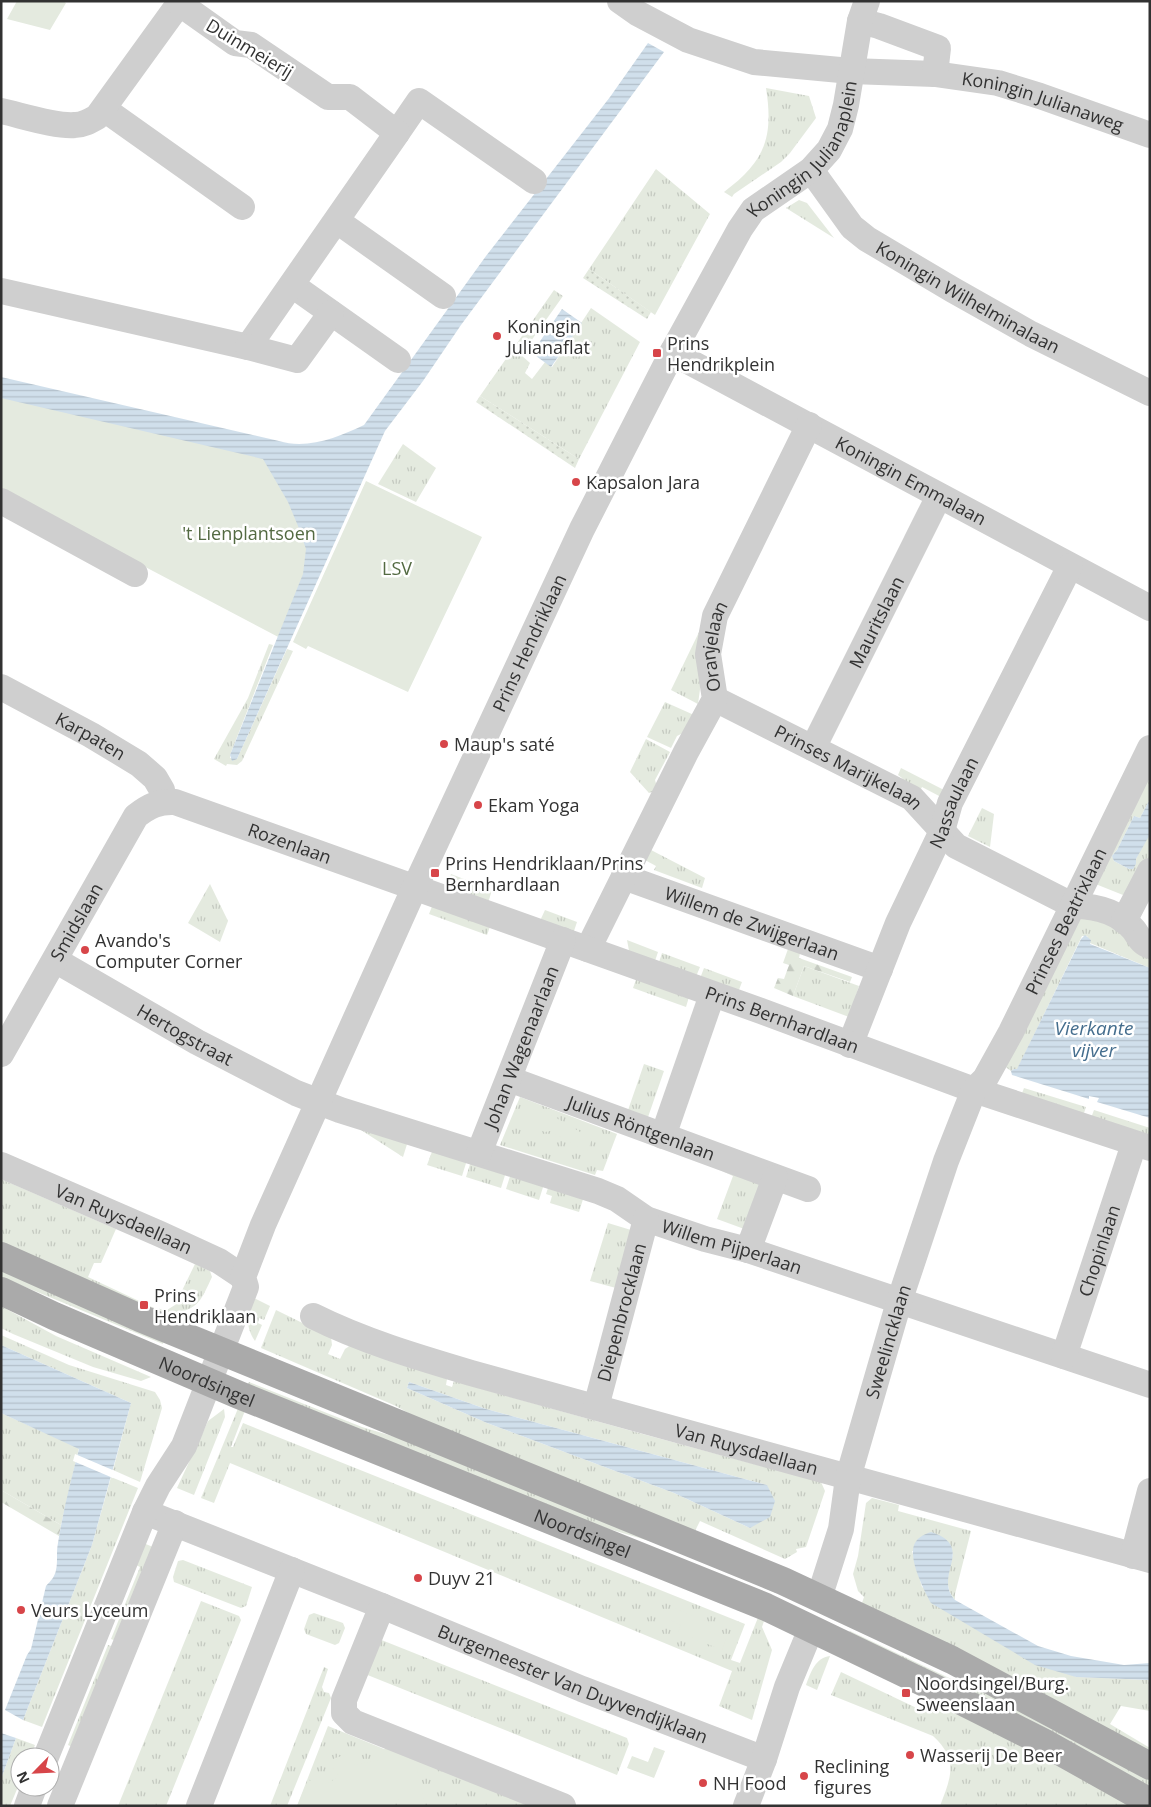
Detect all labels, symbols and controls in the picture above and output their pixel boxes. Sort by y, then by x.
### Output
street label: Duinmeierij [202,13,298,83]
street label: Koningin Julianaweg [960,66,1127,137]
street label: Koningin Julianaplein [740,79,862,221]
street label: Koningin Wilhelminalaan [872,235,1064,359]
place label: Koningin Julianaflat [505,314,590,359]
marker: Koningin Julianaflat [491,330,503,342]
place label: Prins Hendrikplein [667,331,775,376]
marker: Prins Hendrikplein [651,347,663,359]
street label: Koningin Emmalaan [832,430,991,530]
place label: Kapsalon Jara [586,470,700,494]
marker: Kapsalon Jara [570,476,582,488]
park label: 't Lienplantsoen [182,521,316,545]
park label: LSV [382,556,412,580]
street label: Prins Hendriklaan [487,570,571,716]
street label: Mauritslaan [843,572,909,672]
street label: Oranjelaan [696,597,733,694]
street label: Karpaten [51,706,130,765]
street label: Prinses Marijkelaan [771,719,929,814]
place label: Maup's saté [454,732,555,756]
marker: Maup's saté [438,738,450,750]
street label: Nassaulaan [923,753,984,852]
place label: Ekam Yoga [488,793,579,817]
marker: Ekam Yoga [472,799,484,811]
street label: Rozenlaan [245,817,335,869]
street label: Prinses Beatrixlaan [1019,843,1111,998]
place label: Prins Hendriklaan/Prins Bernhardlaan [445,851,643,896]
marker: Prins Hendriklaan/Prins Bernhardlaan [429,867,441,879]
street label: Smidslaan [44,878,108,965]
street label: Willem de Zwijgerlaan [661,881,843,965]
place label: Avando's Computer Corner [95,928,243,973]
marker: Avando's Computer Corner [79,944,91,956]
street label: Johan Wagenaarlaan [477,962,564,1134]
street label: Prins Bernhardlaan [702,980,863,1058]
street label: Hertogstraat [133,998,237,1071]
water label: Vierkante vijver [1055,1015,1133,1063]
street label: Julius Röntgenlaan [562,1089,718,1166]
street label: Van Ruysdaellaan [51,1178,196,1259]
street label: Chopinlaan [1072,1202,1125,1300]
street label: Willem Pijperlaan [659,1213,805,1279]
street label: Diepenbrocklaan [591,1240,651,1384]
street label: Sweelincklaan [860,1281,916,1401]
place label: Prins Hendriklaan [154,1283,256,1328]
marker: Prins Hendriklaan [138,1299,150,1311]
street label: Noordsingel [155,1350,259,1412]
street label: Van Ruysdaellaan [672,1418,821,1480]
street label: Noordsingel [531,1503,634,1563]
place label: Duyv 21 [428,1566,495,1590]
marker: Duyv 21 [412,1572,424,1584]
place label: Veurs Lyceum [31,1598,148,1622]
marker: Veurs Lyceum [15,1604,27,1616]
street label: Burgemeester Van Duyvendijklaan [434,1619,711,1748]
place label: Noordsingel/Burg. Sweenslaan [916,1671,1069,1716]
marker: Noordsingel/Burg. Sweenslaan [900,1687,912,1699]
place label: Wasserij De Beer [920,1743,1063,1767]
north arrow [10,1747,60,1797]
marker: Wasserij De Beer [904,1749,916,1761]
place label: Reclining figures [814,1754,890,1799]
text: N [12,1768,34,1787]
marker: Reclining figures [798,1770,810,1782]
place label: NH Food [713,1771,786,1795]
marker: NH Food [697,1777,709,1789]

